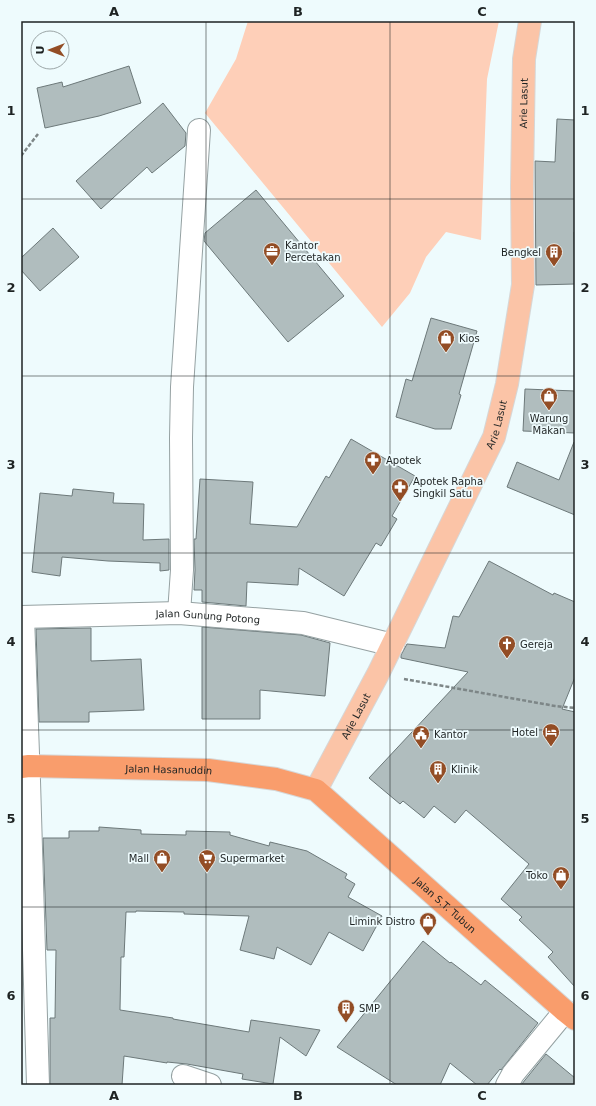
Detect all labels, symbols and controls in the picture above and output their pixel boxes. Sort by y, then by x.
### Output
text: A [109,4,119,19]
text: B [293,4,303,19]
text: C [477,4,487,19]
north arrow [30,30,70,70]
text: U [34,46,47,54]
street label: Arie Lasut [518,78,530,129]
text: 1 [6,103,16,118]
text: 1 [580,103,590,118]
place label: Kantor Percetakan [285,240,341,263]
office icon: Kantor Percetakan [262,241,282,266]
building icon: Bengkel [544,242,564,267]
place label: Bengkel [501,247,541,258]
text: 2 [6,280,16,295]
text: 2 [580,280,590,295]
shop icon: Kios [436,328,456,353]
place label: Kios [459,333,480,344]
shop icon: Warung Makan [539,386,559,411]
street label: Arie Lasut [484,399,509,451]
place label: Warung Makan [530,413,568,436]
pharmacy icon: Apotek [363,450,383,475]
place label: Apotek [386,455,421,466]
text: 3 [6,457,16,472]
text: 3 [580,457,590,472]
place label: Apotek Rapha Singkil Satu [413,476,483,499]
pharmacy icon: Apotek Rapha Singkil Satu [390,477,410,502]
street label: Jalan Gunung Potong [154,608,260,626]
text: 4 [6,634,16,649]
church icon: Gereja [497,634,517,659]
text: 4 [580,634,590,649]
place label: Gereja [520,639,553,650]
street label: Arie Lasut [339,691,373,741]
hotel icon: Hotel [541,722,561,747]
public building icon: Kantor [411,724,431,749]
place label: Hotel [512,727,538,738]
place label: Kantor [434,729,468,740]
building icon: Klinik [428,759,448,784]
street label: Jalan Hasanuddin [124,763,213,777]
place label: Klinik [451,764,478,775]
text: 5 [6,811,16,826]
text: 5 [580,811,590,826]
shop icon: Mall [152,848,172,873]
supermarket icon: Supermarket [197,848,217,873]
place label: Mall [129,853,149,864]
place label: Supermarket [220,853,285,864]
shop icon: Toko [551,865,571,890]
place label: Toko [525,870,548,881]
street label: Jalan S.T. Tubun [411,874,478,935]
shop icon: Limink Distro [418,911,438,936]
place label: Limink Distro [349,916,415,927]
text: 6 [6,988,16,1003]
text: 6 [580,988,590,1003]
building icon: SMP [336,998,356,1023]
place label: SMP [359,1003,380,1014]
text: A [109,1088,119,1103]
text: B [293,1088,303,1103]
text: C [477,1088,487,1103]

